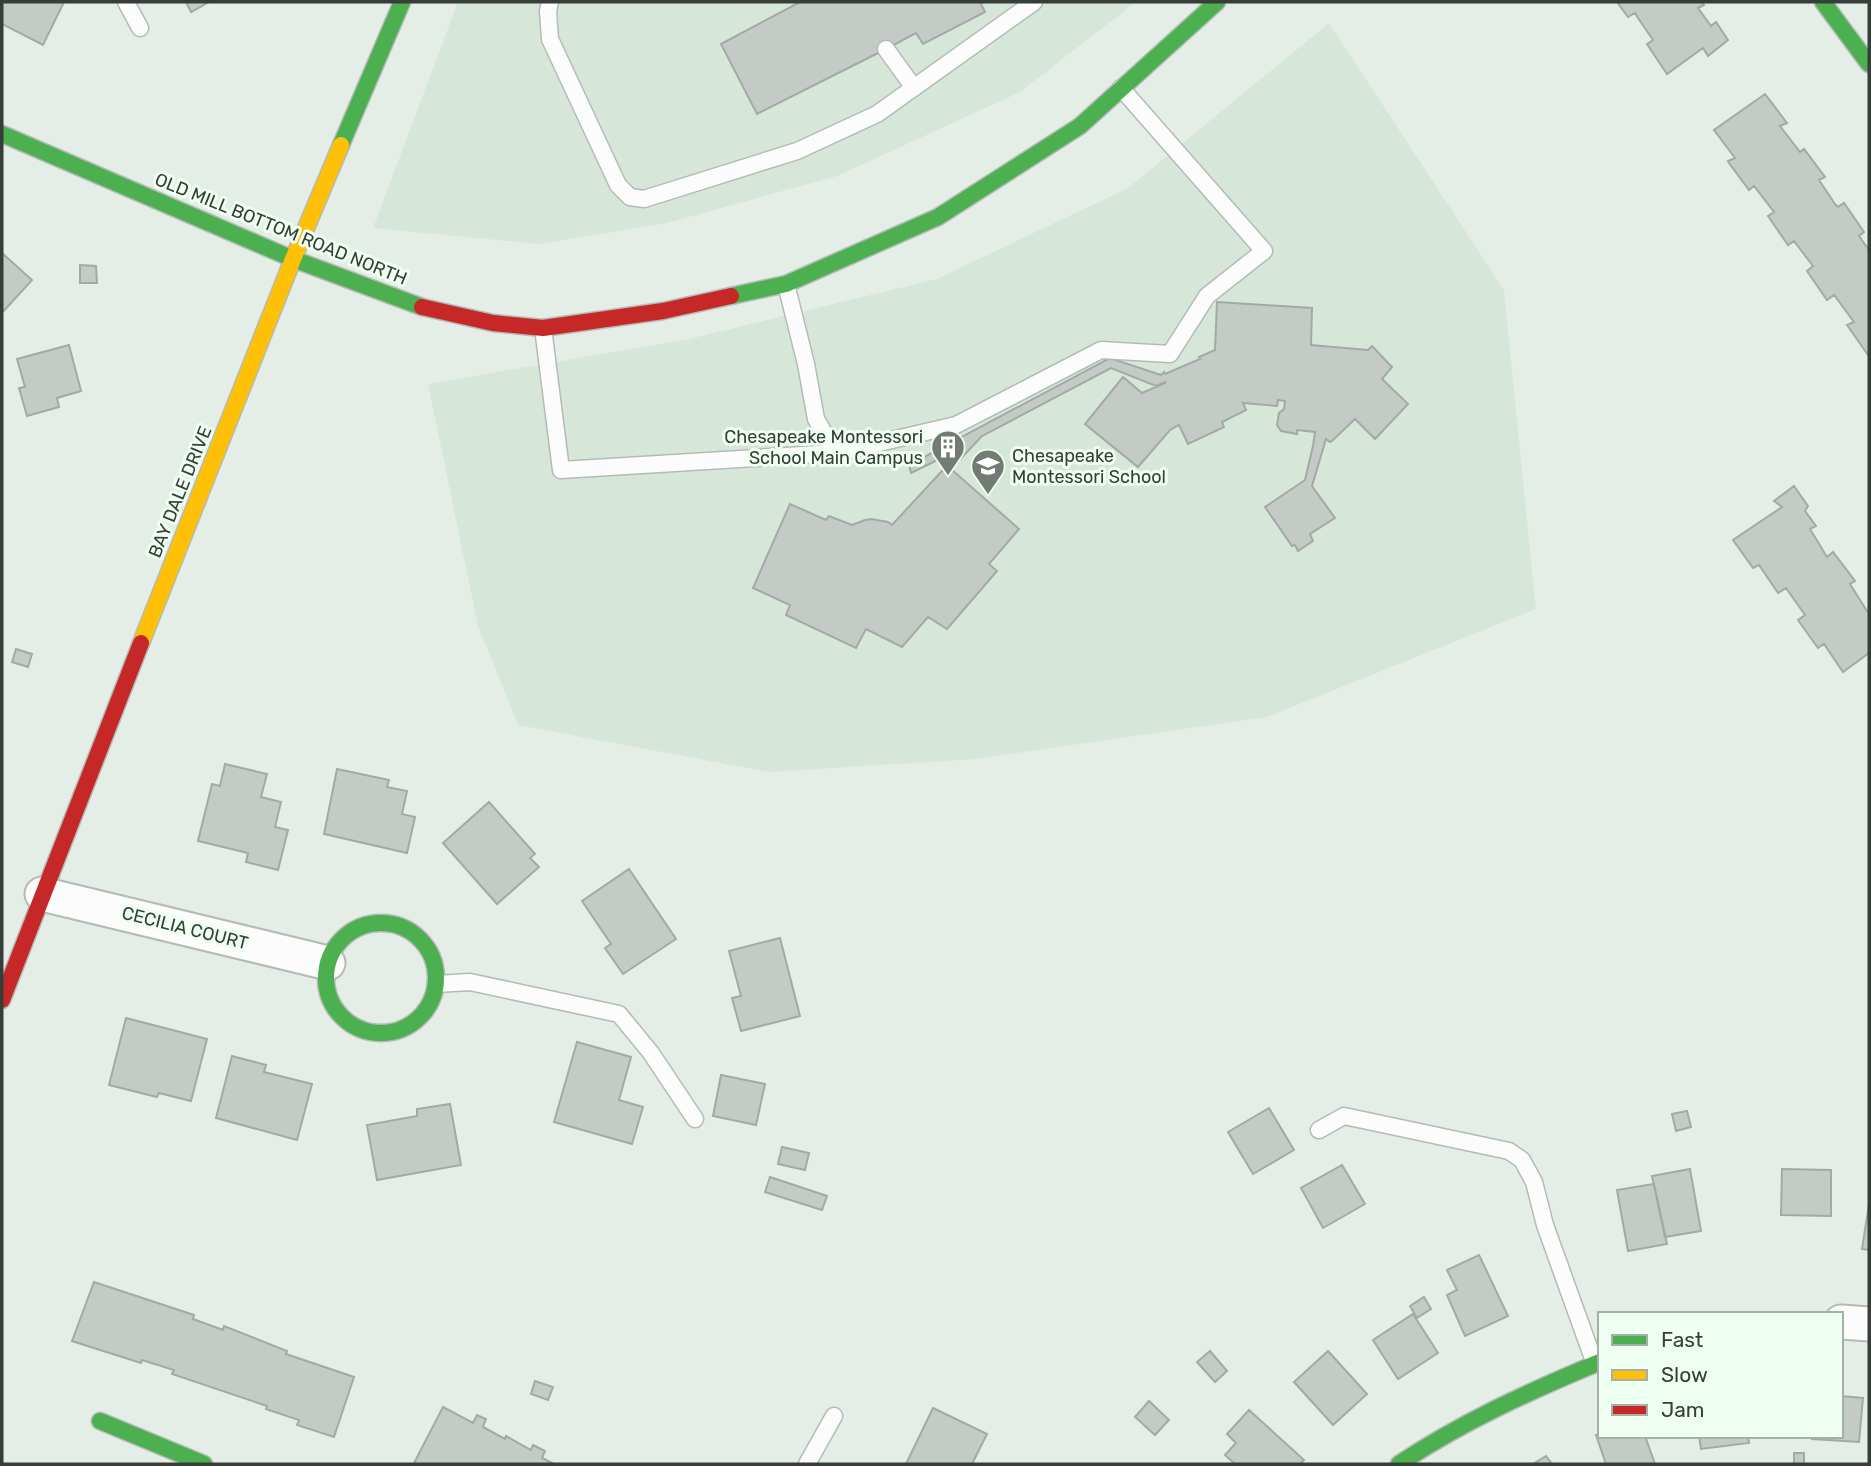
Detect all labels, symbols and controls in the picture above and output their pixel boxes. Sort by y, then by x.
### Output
street label: OLD MILL BOTTOM ROAD NORTH [152,168,410,290]
street label: BAY DALE DRIVE [144,423,216,561]
place label: Chesapeake Montessori School Main Campus [724,426,923,469]
building icon: Chesapeake Montessori School Main Campus [929,428,967,477]
place label: Chesapeake Montessori School [1012,445,1166,488]
school or university icon: Chesapeake Montessori School [969,447,1007,496]
street label: CECILIA COURT [119,902,251,954]
legend [1598,1312,1843,1438]
text: Fast [1661,1327,1703,1352]
text: Slow [1661,1362,1708,1387]
text: Jam [1661,1397,1705,1422]

